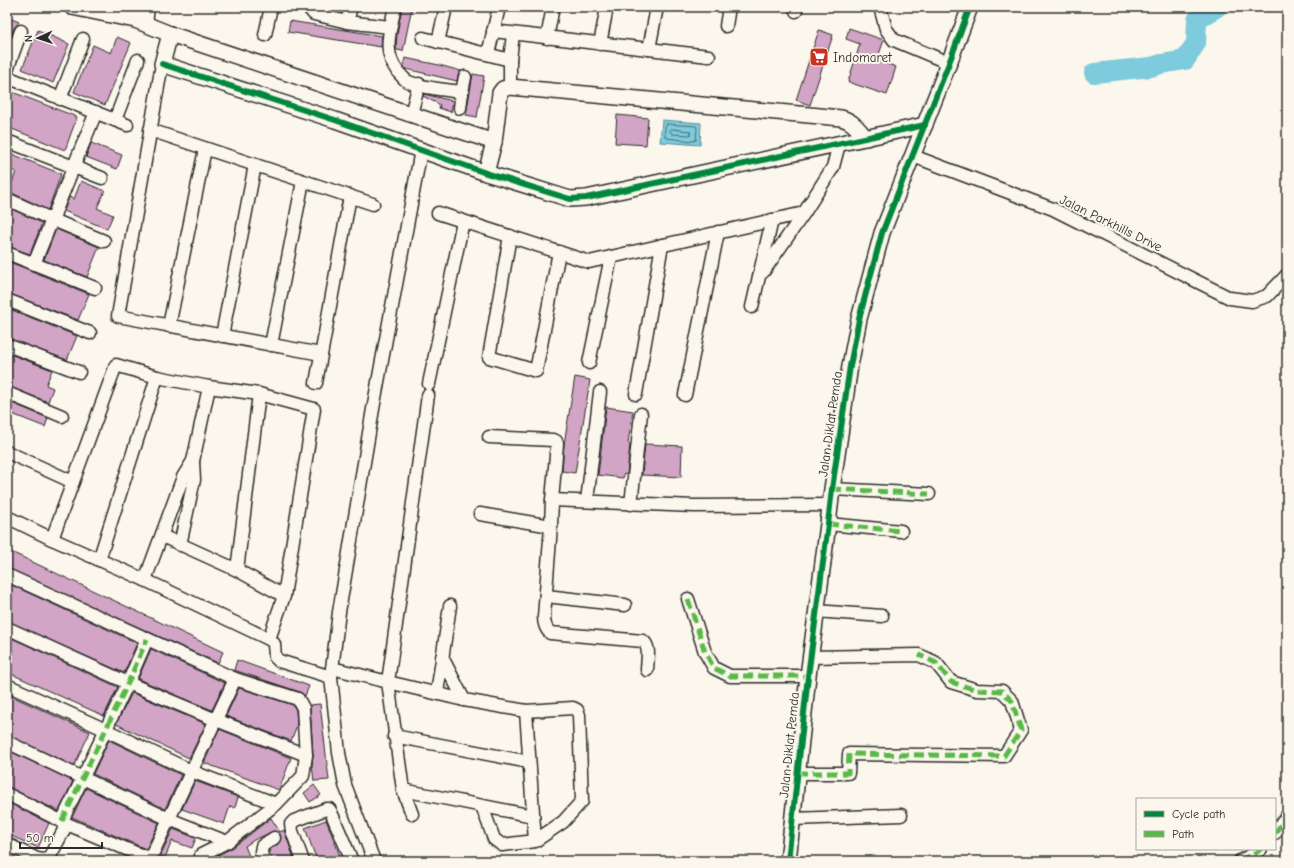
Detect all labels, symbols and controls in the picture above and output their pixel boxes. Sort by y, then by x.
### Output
north arrow [18,18,58,58]
text: N [22,35,35,42]
supermarket icon: Indomaret [808,46,830,68]
place label: Indomaret [833,50,893,65]
street label: Jalan Parkhills Drive [1057,192,1165,254]
street label: Jalan Diklat Pemda [815,370,845,478]
street label: Jalan Diklat Pemda [776,691,802,799]
legend [1136,798,1276,850]
text: Cycle path [1172,807,1225,821]
scale bar [20,824,102,850]
text: Path [1172,827,1194,841]
text: 50 m [26,831,54,845]

